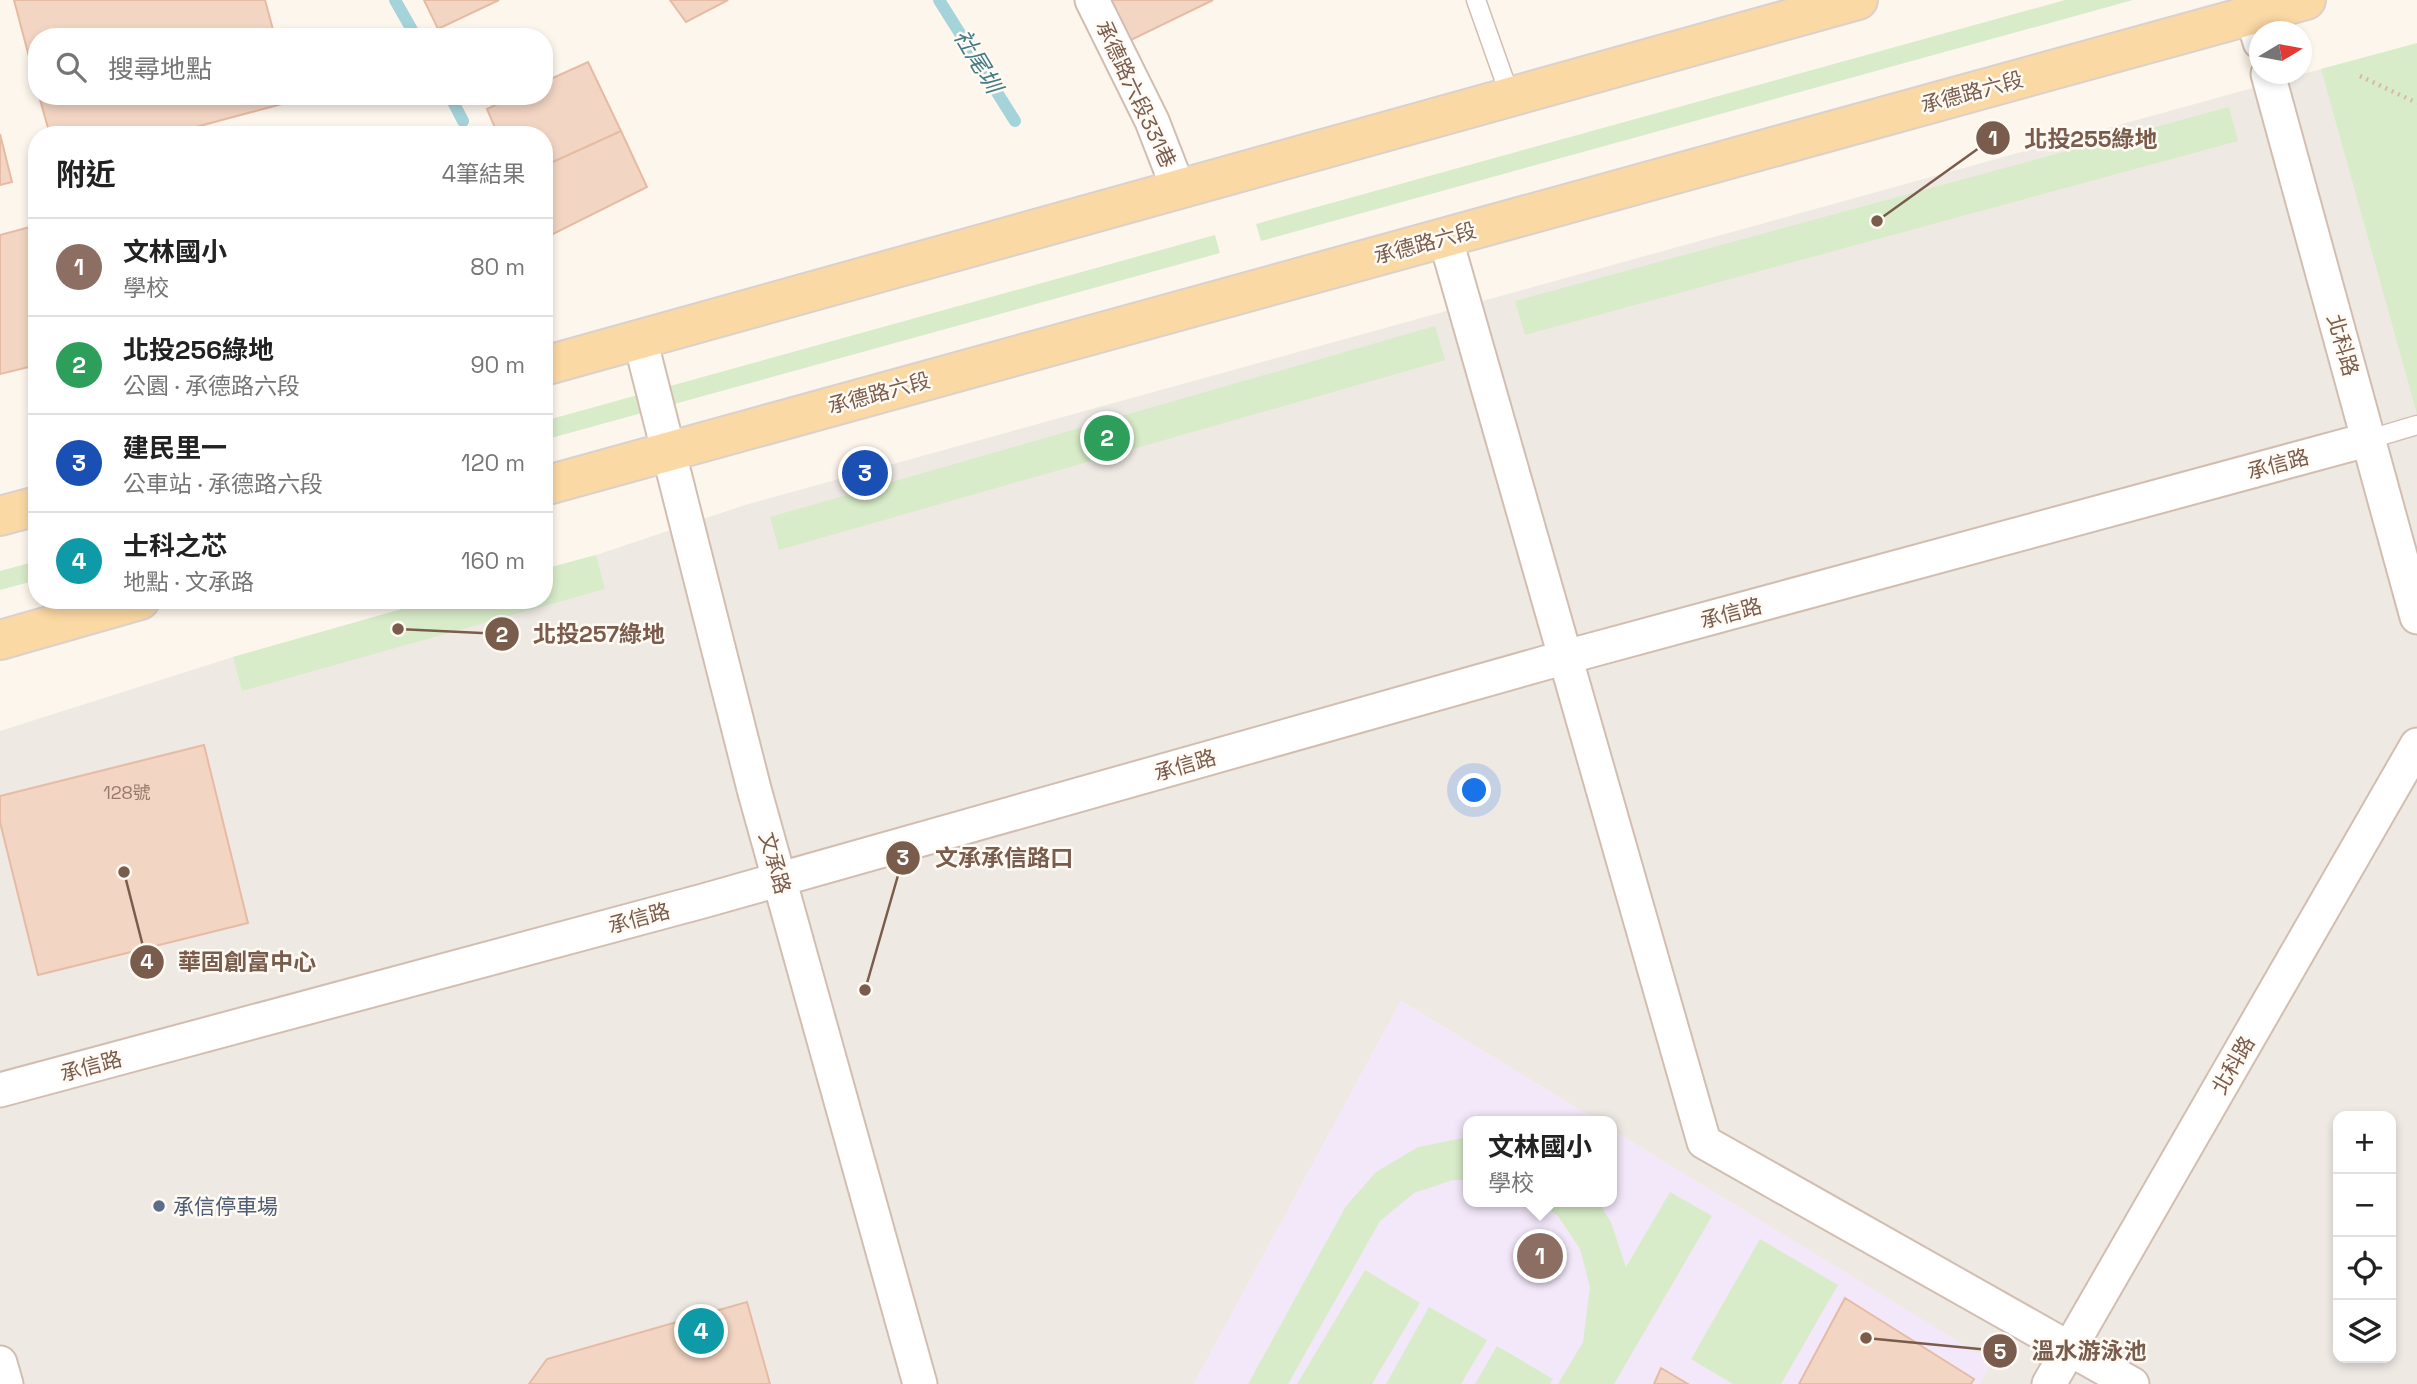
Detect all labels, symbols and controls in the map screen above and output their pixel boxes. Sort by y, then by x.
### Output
street label: 承德路六段331巷 [1090,16,1182,172]
north arrow [2249,21,2312,84]
water label: 社尾圳 [947,24,1010,101]
search box [28,28,553,105]
icon: search [52,48,90,86]
text: 搜尋地點 [108,52,212,86]
street label: 承德路六段 [1918,65,2026,119]
callout: 北投255綠地 [1975,116,2171,160]
text: 北投255綠地 [2024,124,2158,154]
text: 1 [1988,125,1998,152]
text: 附近 [56,155,116,194]
text: 4筆結果 [442,159,525,189]
street label: 承德路六段 [1371,216,1479,270]
text: 文林國小 [123,235,227,269]
text: 1 [74,252,84,282]
text: 80 m [470,252,525,282]
text: 學校 [123,273,169,303]
street label: 北科路 [2321,311,2365,379]
text: 北投256綠地 [123,333,274,367]
text: 2 [72,350,86,380]
text: 90 m [470,350,525,380]
street label: 承德路六段 [825,366,933,420]
text: 公園 · 承德路六段 [123,371,300,401]
pin: 2 [1084,412,1130,464]
text: 建民里一 [123,431,227,465]
street label: 承信路 [2244,443,2312,485]
pin: 3 [842,447,888,499]
text: 3 [72,448,86,478]
text: 120 m [461,448,525,478]
text: 公車站 · 承德路六段 [123,469,323,499]
text: 士科之芯 [123,529,227,563]
text: 4 [72,546,86,576]
text: 160 m [461,546,525,576]
text: 地點 · 文承路 [123,567,254,597]
street label: 承信路 [1697,592,1765,634]
callout: 北投257綠地 [484,612,679,656]
text: 北投257綠地 [533,619,665,649]
text: 2 [496,621,508,648]
street label: 承信路 [1151,743,1219,787]
your location [1457,773,1491,807]
house number: 128號 [103,781,151,804]
street label: 文承路 [753,829,797,897]
callout: 文承承信路口 [886,836,1087,880]
text: 文承承信路口 [935,843,1073,873]
text: 3 [897,844,909,871]
street label: 承信路 [605,897,673,939]
callout: 華固創富中心 [129,940,330,984]
text: 華固創富中心 [178,947,316,977]
text: 4 [140,948,154,975]
street label: 北科路 [2206,1031,2260,1099]
street label: 承信路 [57,1045,125,1087]
map controls [2333,1111,2396,1363]
button: + [2333,1111,2396,1174]
popup [1463,1116,1617,1207]
text: 文林國小 [1488,1130,1592,1164]
text: 學校 [1488,1168,1534,1198]
button: − [2333,1174,2396,1237]
place label: 承信停車場 [173,1193,278,1220]
marker: 承信停車場 [151,1198,167,1214]
pin: 1 [1517,1230,1563,1282]
button: locate [2333,1237,2396,1300]
button: layers [2333,1300,2396,1363]
pin: 4 [678,1305,724,1357]
callout: 溫水游泳池 [1983,1329,2161,1373]
text: 溫水游泳池 [2032,1336,2147,1366]
text: 5 [1994,1338,2006,1365]

